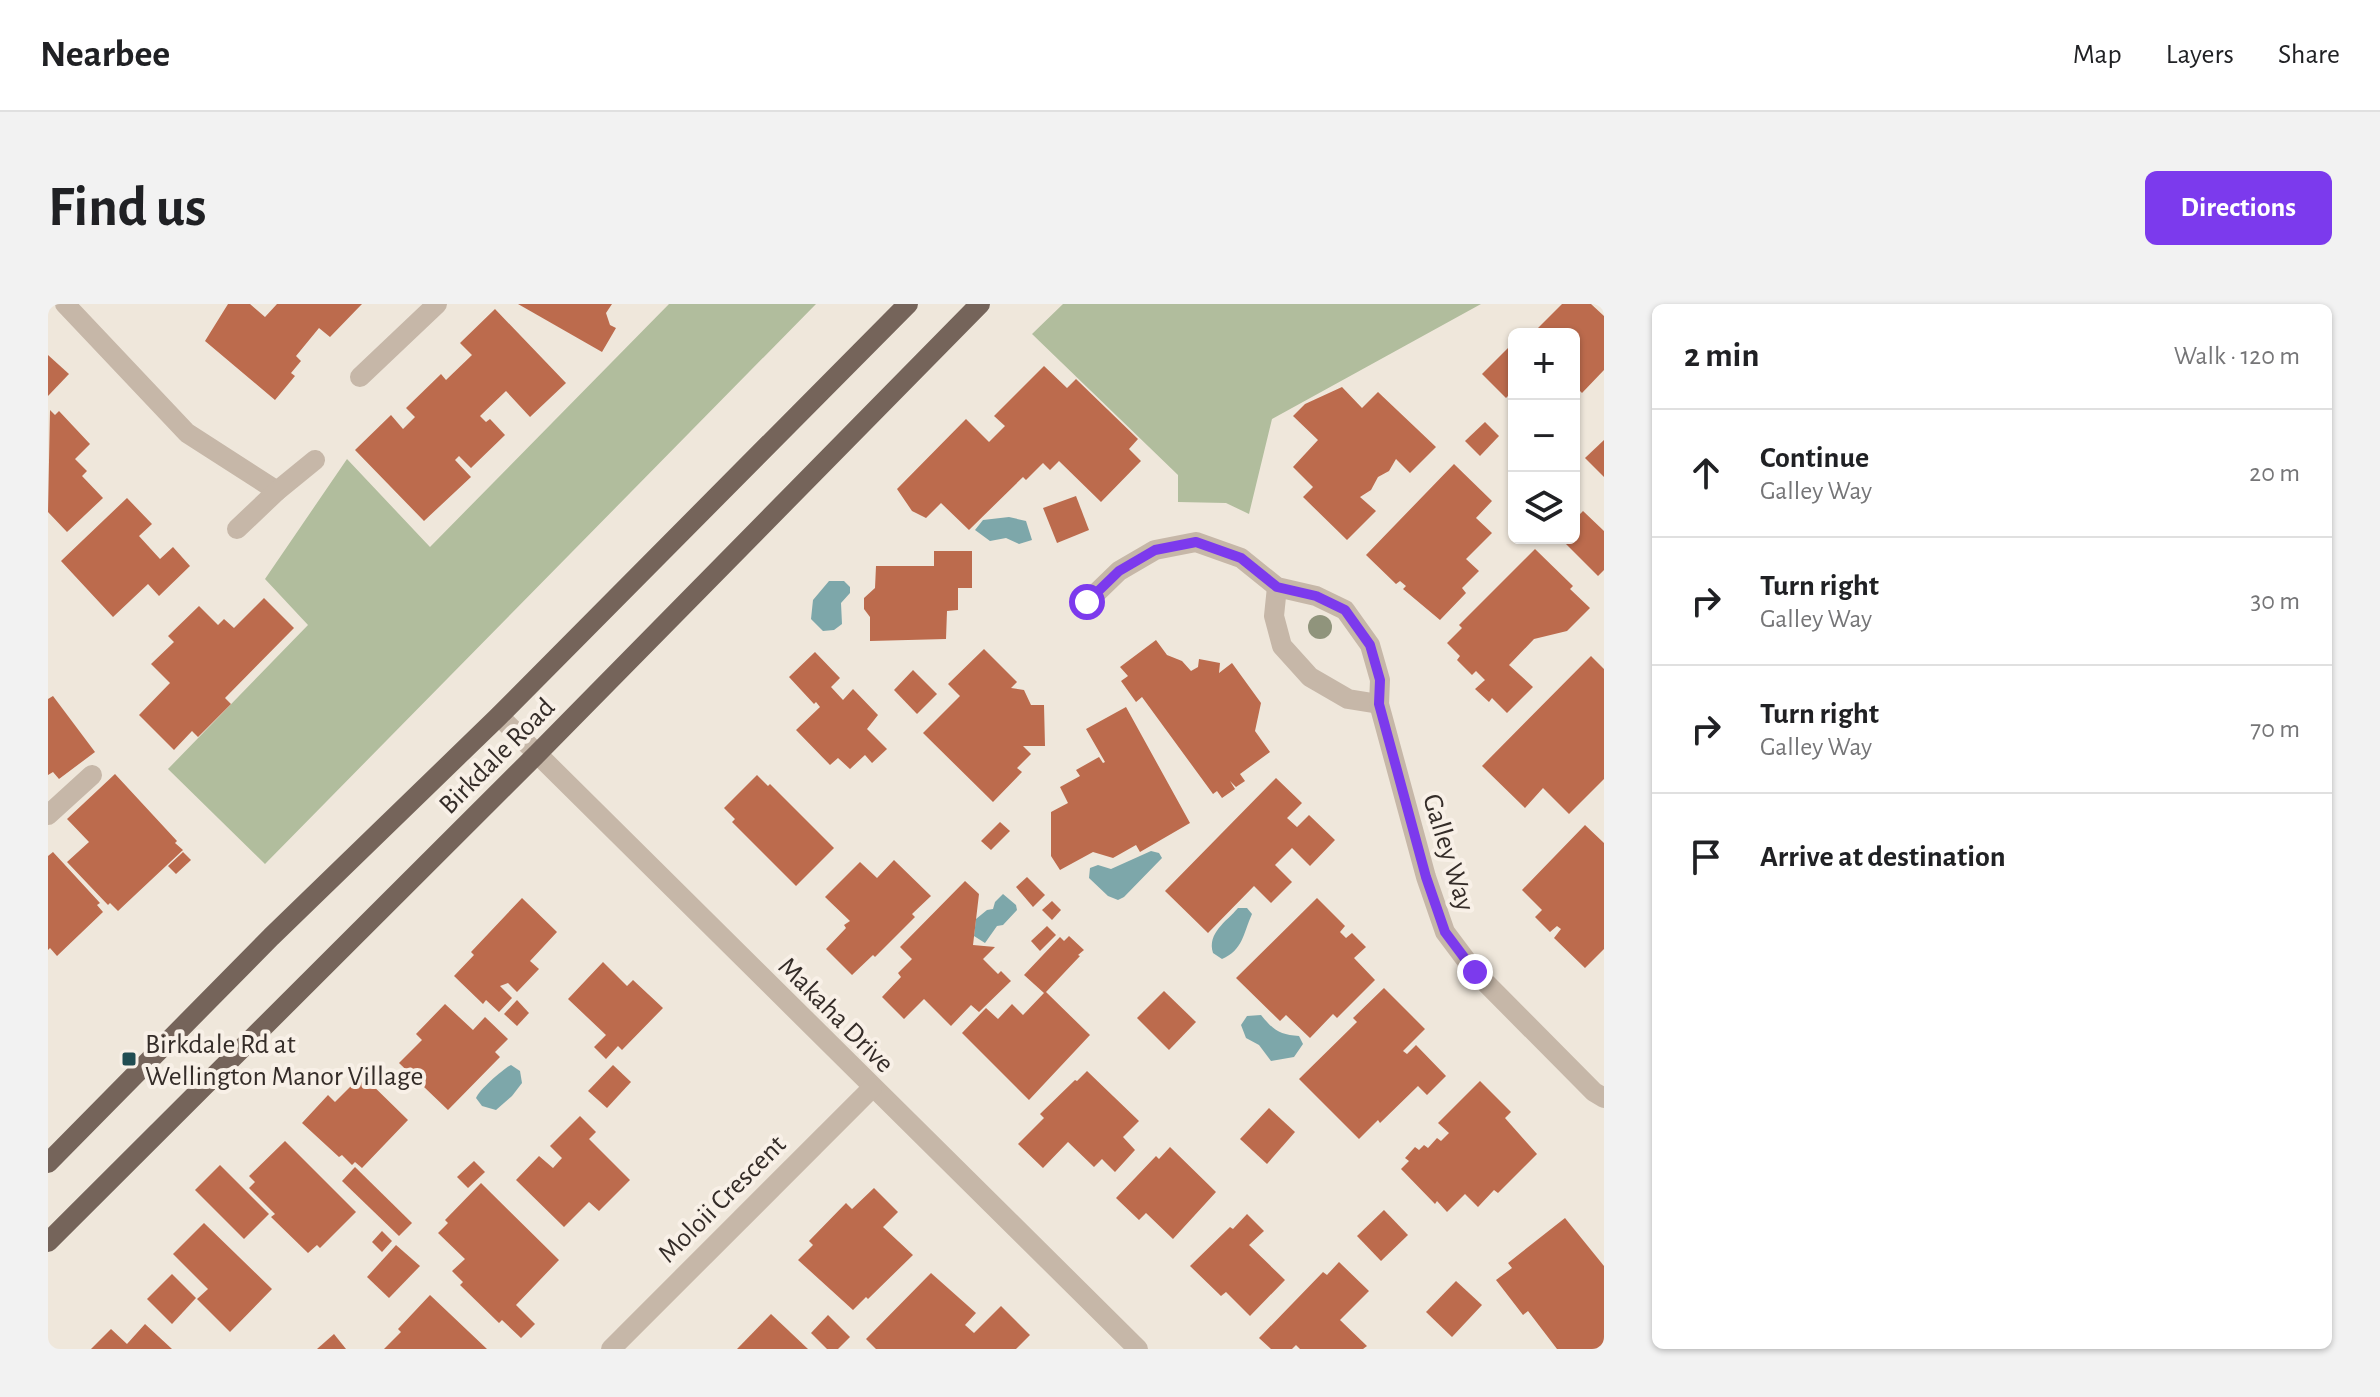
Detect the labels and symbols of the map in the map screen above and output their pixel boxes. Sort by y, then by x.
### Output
route start [1069,584,1105,620]
street label: Birkdale Road [434,693,561,820]
street label: Galley Way [1417,791,1479,914]
street label: Makaha Drive [773,952,899,1078]
route end [1457,954,1493,990]
place label: Birkdale Rd at Wellington Manor Village [145,1031,423,1091]
marker: Birkdale Rd at Wellington Manor Village [120,1050,138,1068]
street label: Moloii Crescent [653,1130,792,1269]

